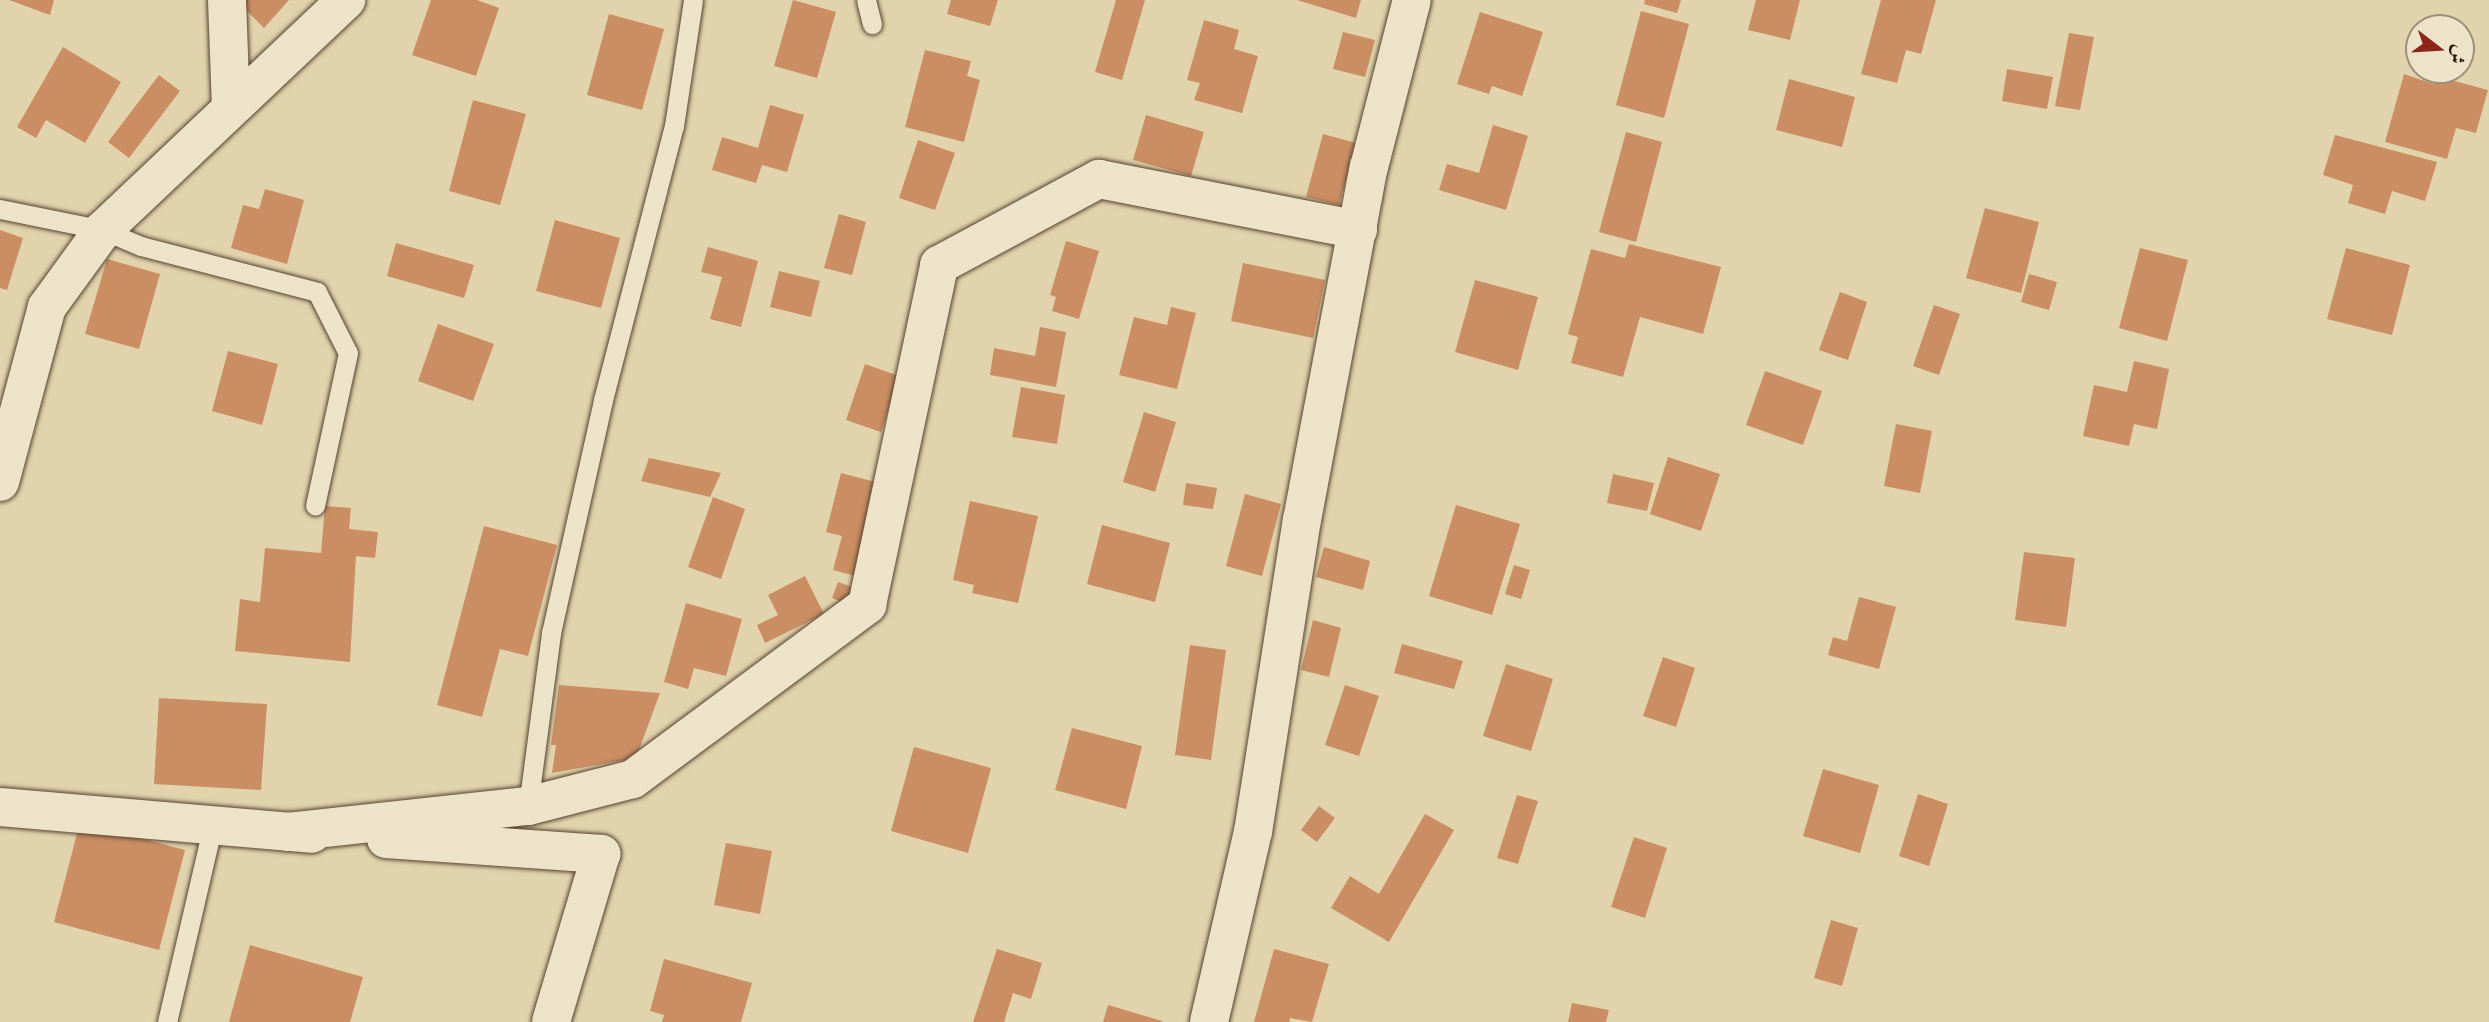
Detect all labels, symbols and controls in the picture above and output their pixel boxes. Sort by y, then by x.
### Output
north arrow [2405,14,2475,84]
text: ش [2445,42,2472,67]

